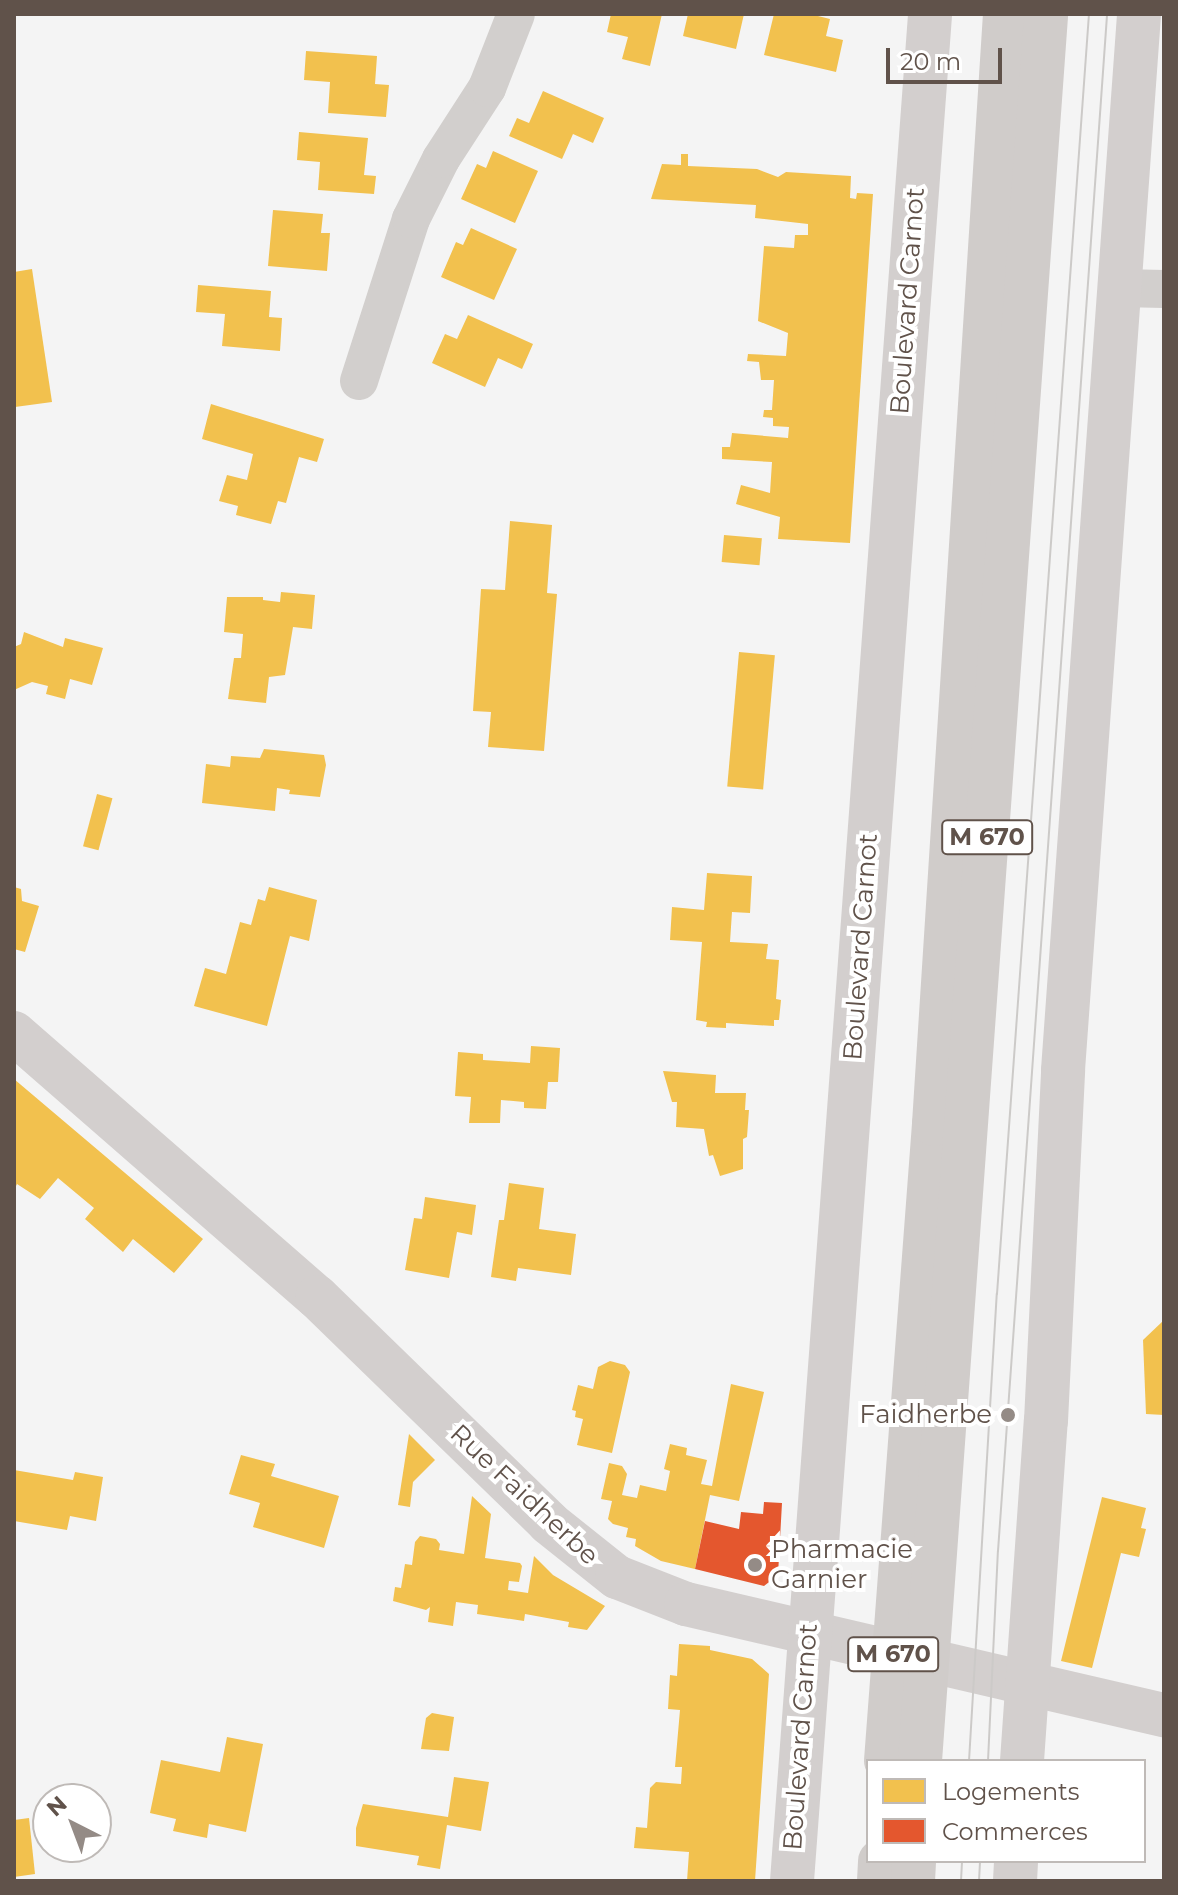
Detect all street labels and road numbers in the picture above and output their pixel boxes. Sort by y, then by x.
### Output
street label: Boulevard Carnot [885,186,931,416]
road number: M 670 [941,817,1033,857]
street label: Boulevard Carnot [838,832,884,1062]
street label: Rue Faidherbe [443,1418,605,1572]
street label: Boulevard Carnot [778,1622,824,1852]
road number: M 670 [847,1634,939,1674]

